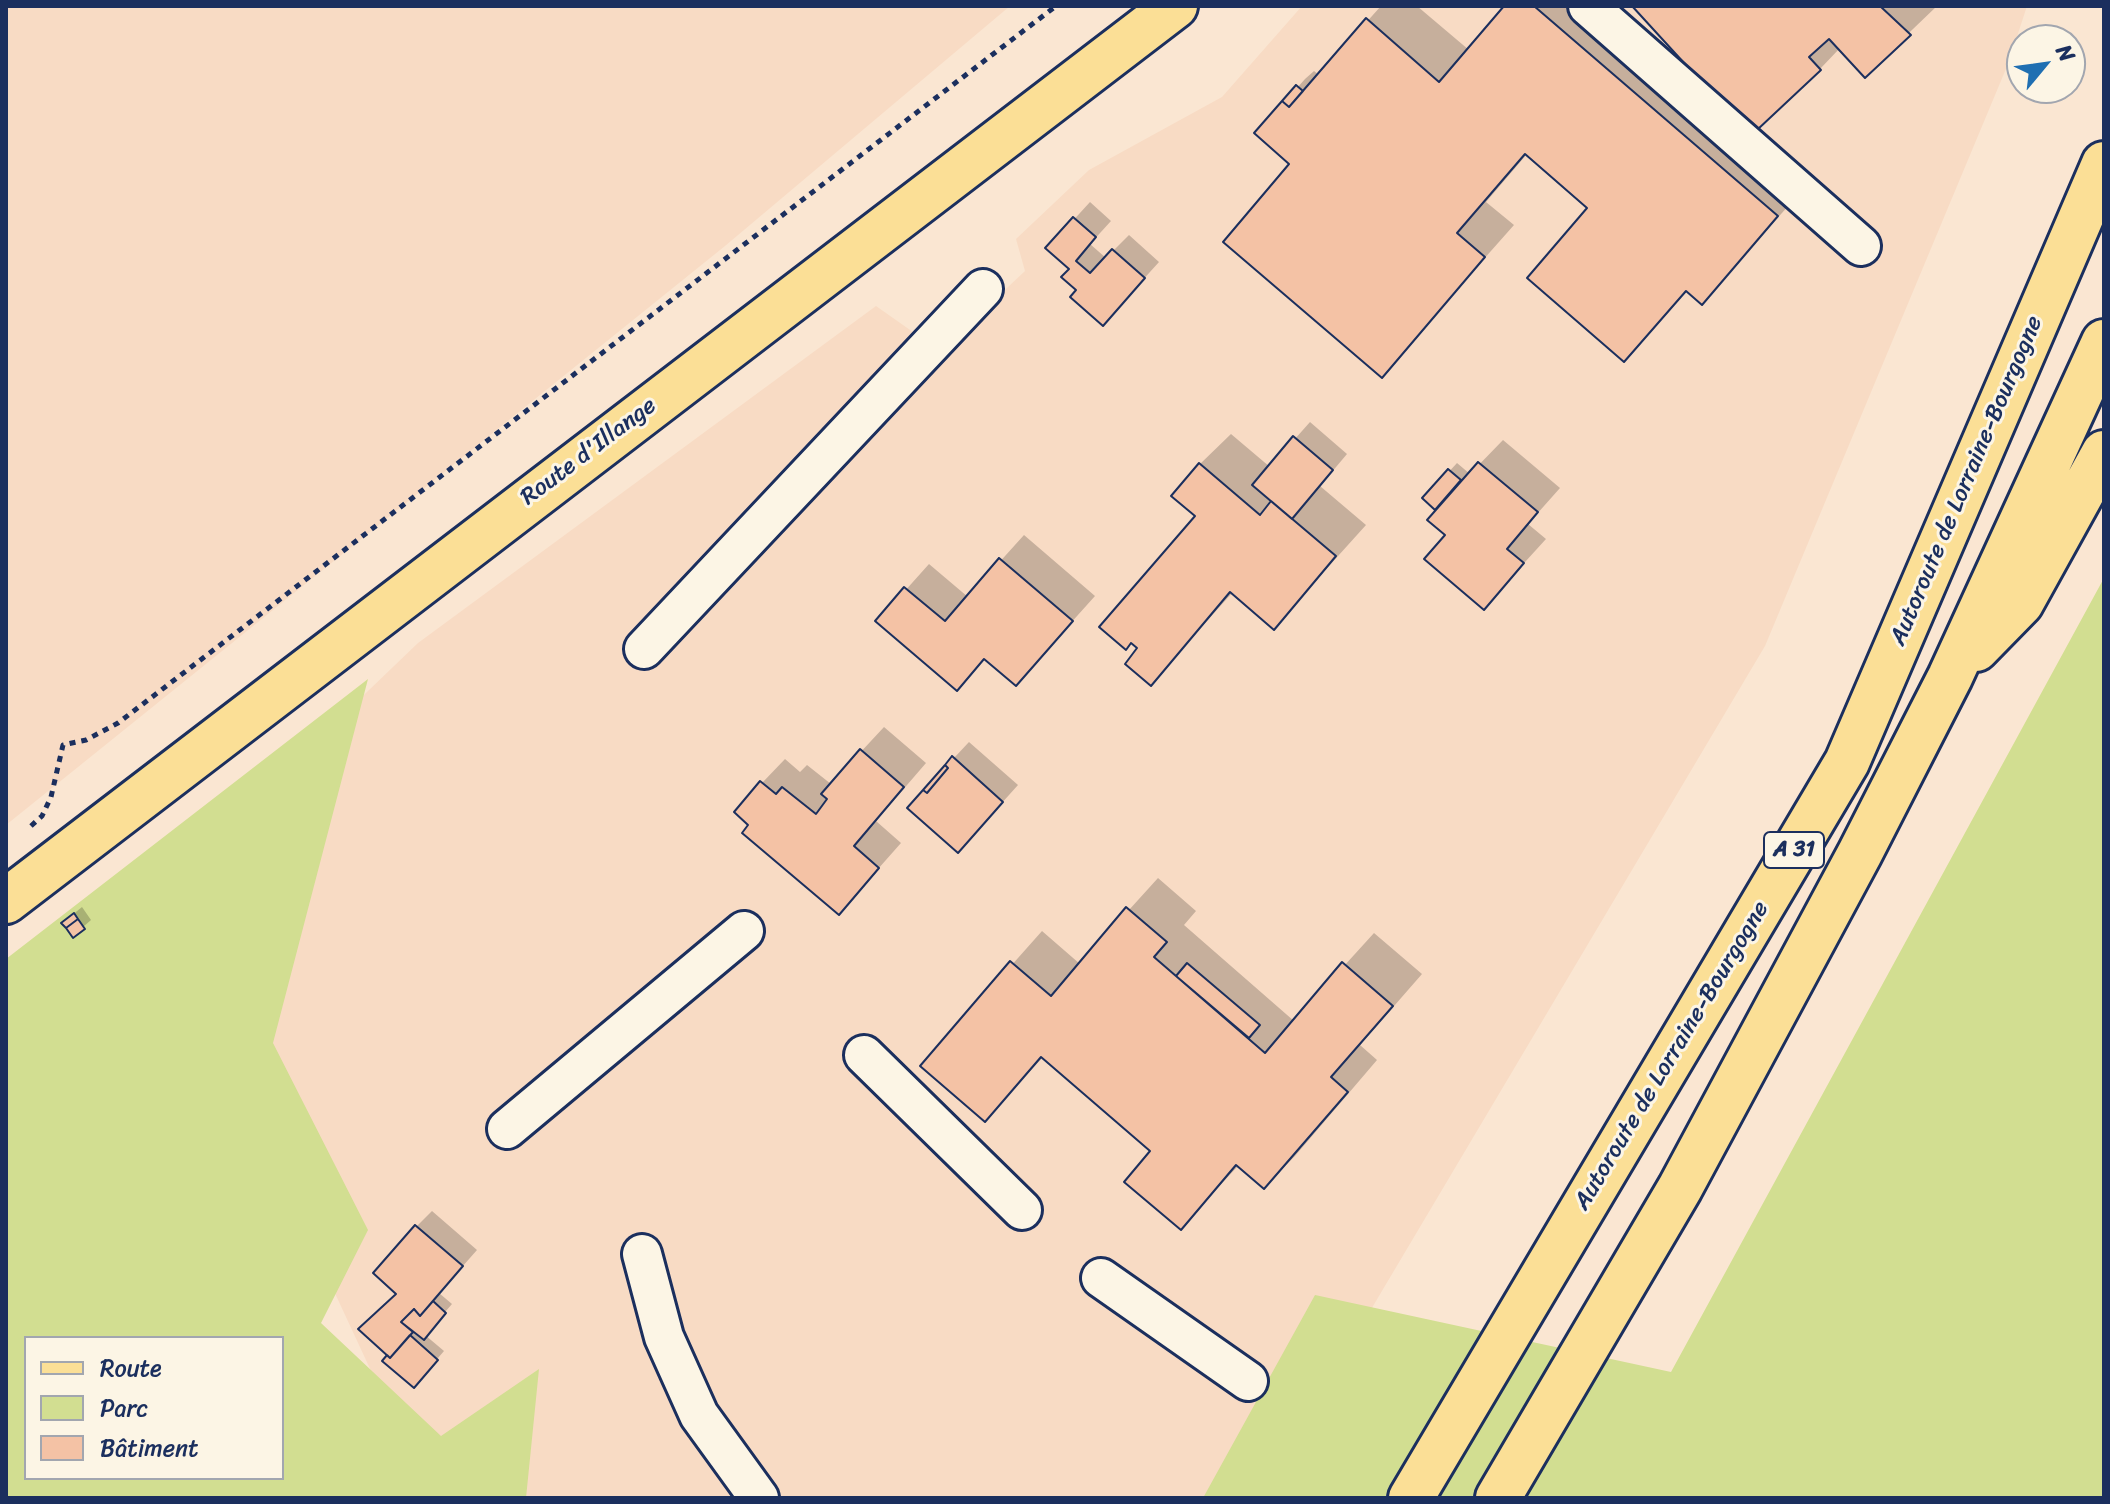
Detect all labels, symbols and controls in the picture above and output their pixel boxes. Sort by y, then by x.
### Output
north arrow [2006,24,2086,104]
text: N [2045,37,2086,69]
street label: Autoroute de Lorraine-Bourgogne [1884,312,2050,650]
street label: Route d'Illange [516,392,662,512]
road number: A 31 [1764,832,1824,868]
street label: Autoroute de Lorraine-Bourgogne [1568,896,1776,1216]
legend [24,1336,284,1480]
text: Route [100,1347,162,1389]
text: Parc [100,1387,148,1429]
text: Bâtiment [100,1427,199,1469]

